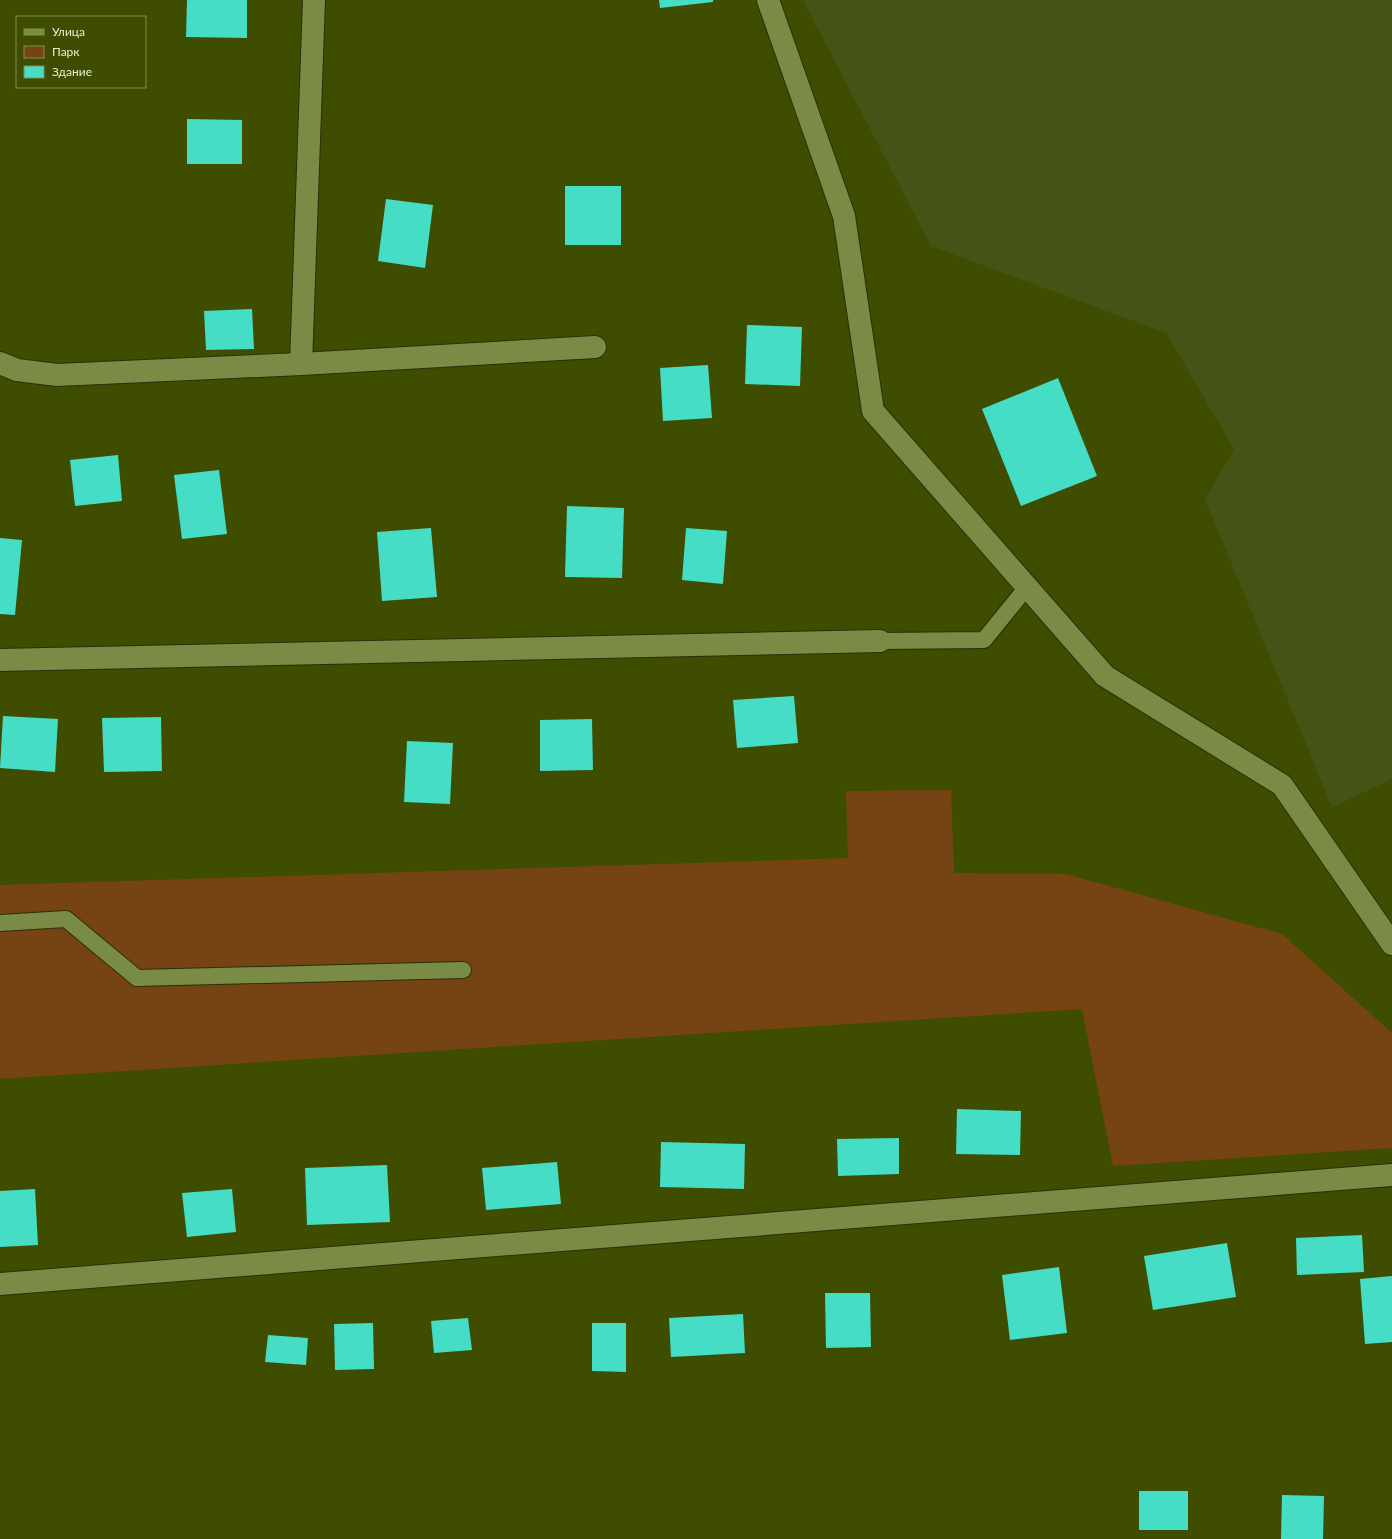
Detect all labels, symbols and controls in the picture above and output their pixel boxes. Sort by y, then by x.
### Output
legend [16,16,146,88]
text: Улица [52,24,85,39]
text: Парк [52,44,80,59]
text: Здание [52,64,92,79]

